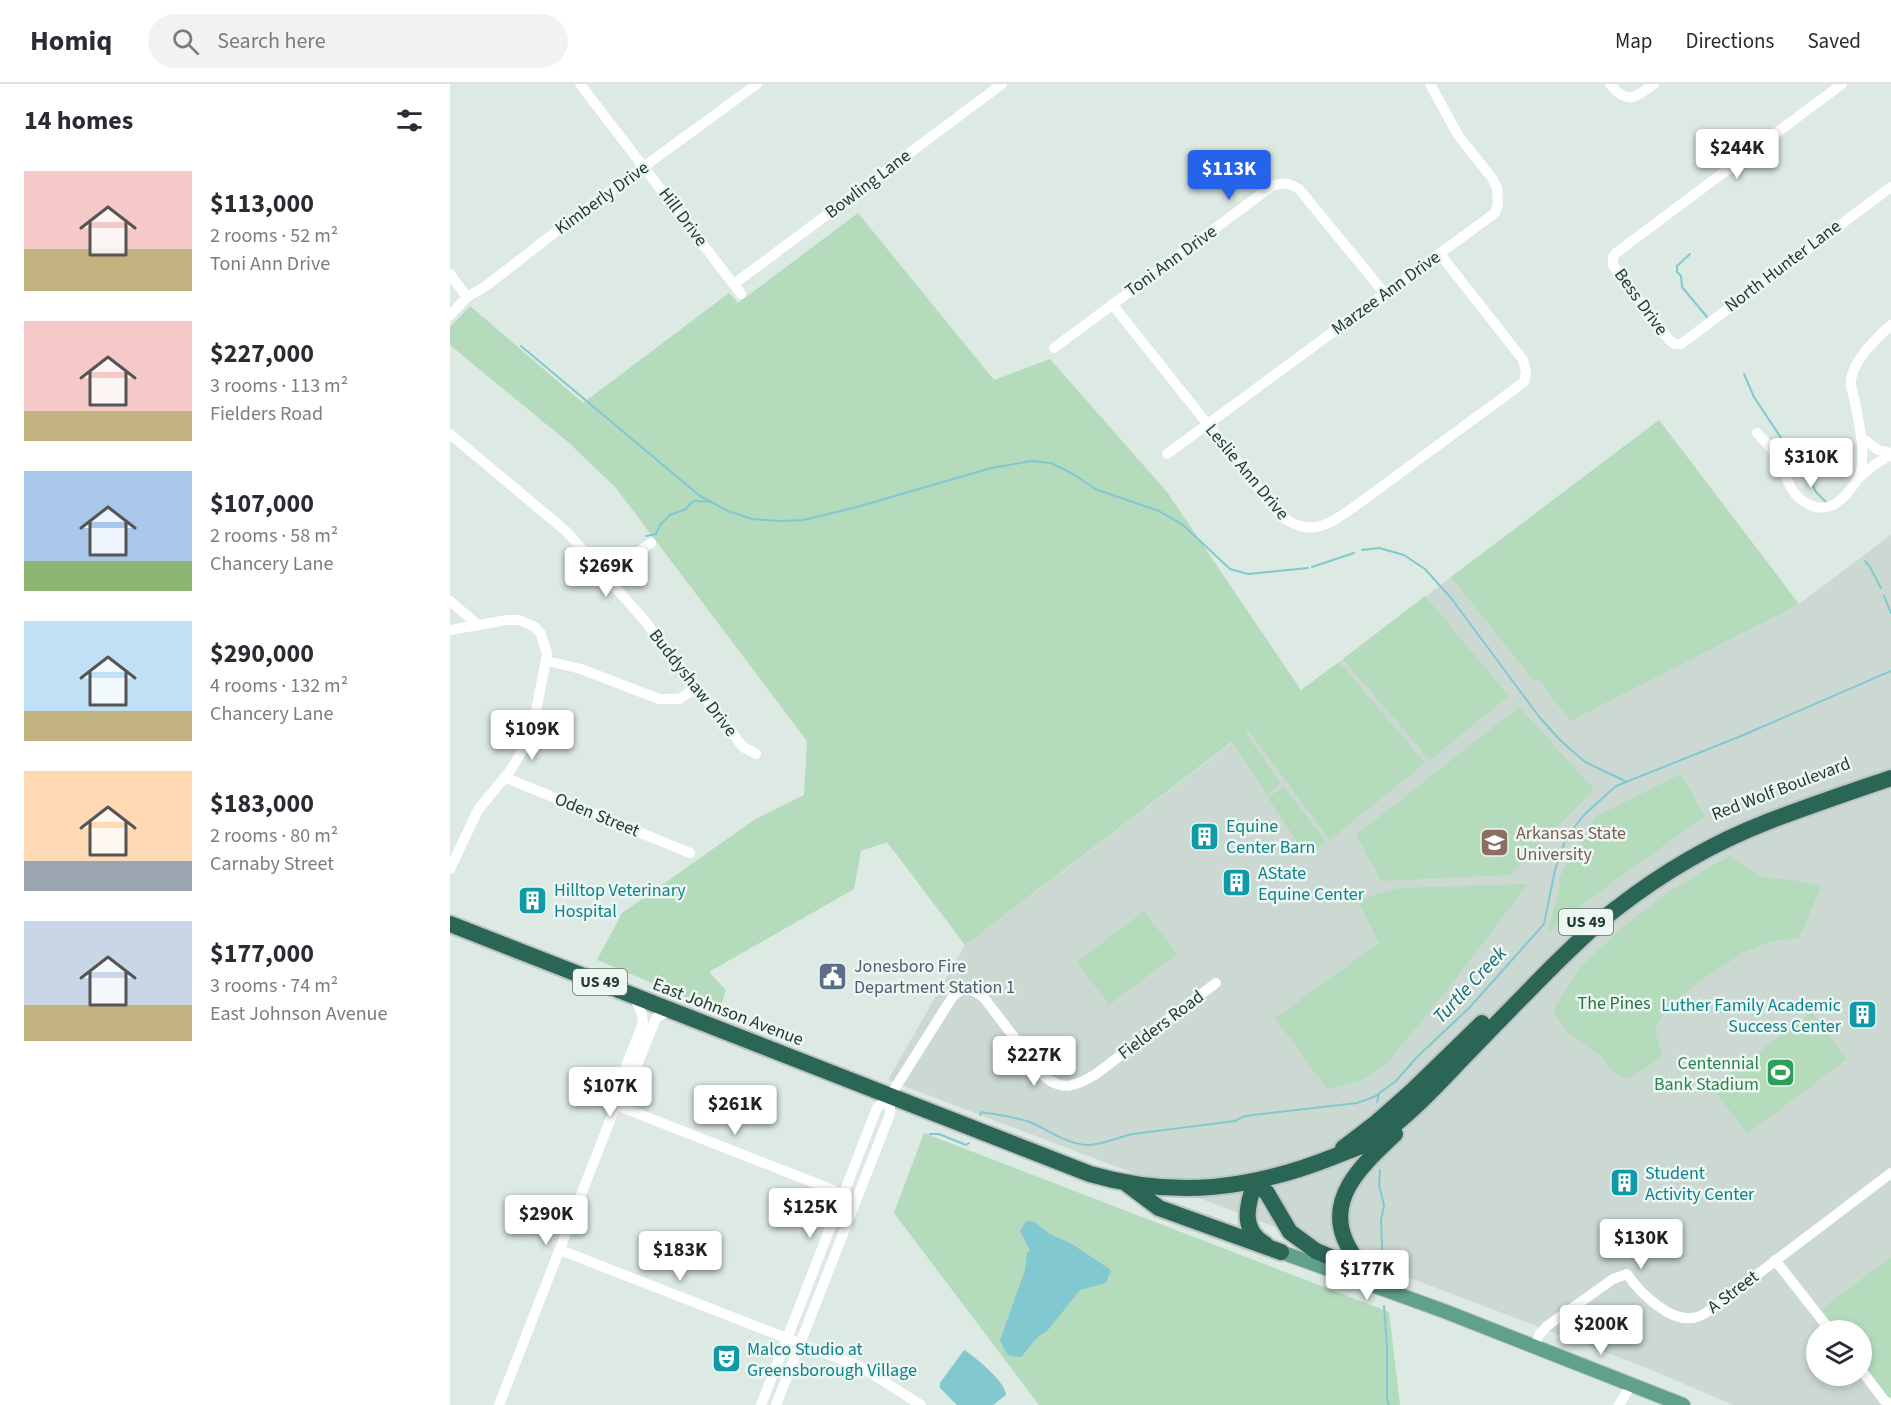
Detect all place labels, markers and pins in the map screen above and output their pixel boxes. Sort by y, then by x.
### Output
pin: $244K [1695,129,1779,180]
pin: $113K [1187,150,1271,201]
pin: $310K [1769,438,1853,489]
pin: $269K [564,547,648,598]
pin: $109K [490,710,574,761]
place label: Equine Center Barn [1226,814,1315,860]
building icon: Equine Center Barn [1189,820,1221,852]
place label: Arkansas State University [1516,821,1626,867]
school or university icon: Arkansas State University [1479,827,1511,859]
place label: AState Equine Center [1258,861,1365,907]
building icon: AState Equine Center [1221,867,1253,899]
place label: Hilltop Veterinary Hospital [554,878,686,924]
building icon: Hilltop Veterinary Hospital [517,884,549,916]
place label: Jonesboro Fire Department Station 1 [854,954,1015,1000]
public building icon: Jonesboro Fire Department Station 1 [817,960,849,992]
place label: Luther Family Academic Success Center [1661,993,1842,1039]
building icon: Luther Family Academic Success Center [1846,999,1878,1031]
pin: $227K [992,1036,1076,1087]
place label: Centennial Bank Stadium [1654,1051,1759,1097]
sports icon: Centennial Bank Stadium [1764,1057,1796,1089]
pin: $107K [568,1067,652,1118]
pin: $261K [693,1085,777,1136]
place label: Student Activity Center [1645,1161,1755,1207]
building icon: Student Activity Center [1608,1167,1640,1199]
pin: $125K [768,1188,852,1239]
pin: $290K [504,1195,588,1246]
pin: $130K [1599,1219,1683,1270]
pin: $183K [638,1231,722,1282]
pin: $177K [1325,1250,1409,1301]
pin: $200K [1559,1305,1643,1356]
place label: Malco Studio at Greensborough Village [747,1337,917,1383]
theatre icon: Malco Studio at Greensborough Village [710,1343,742,1375]

